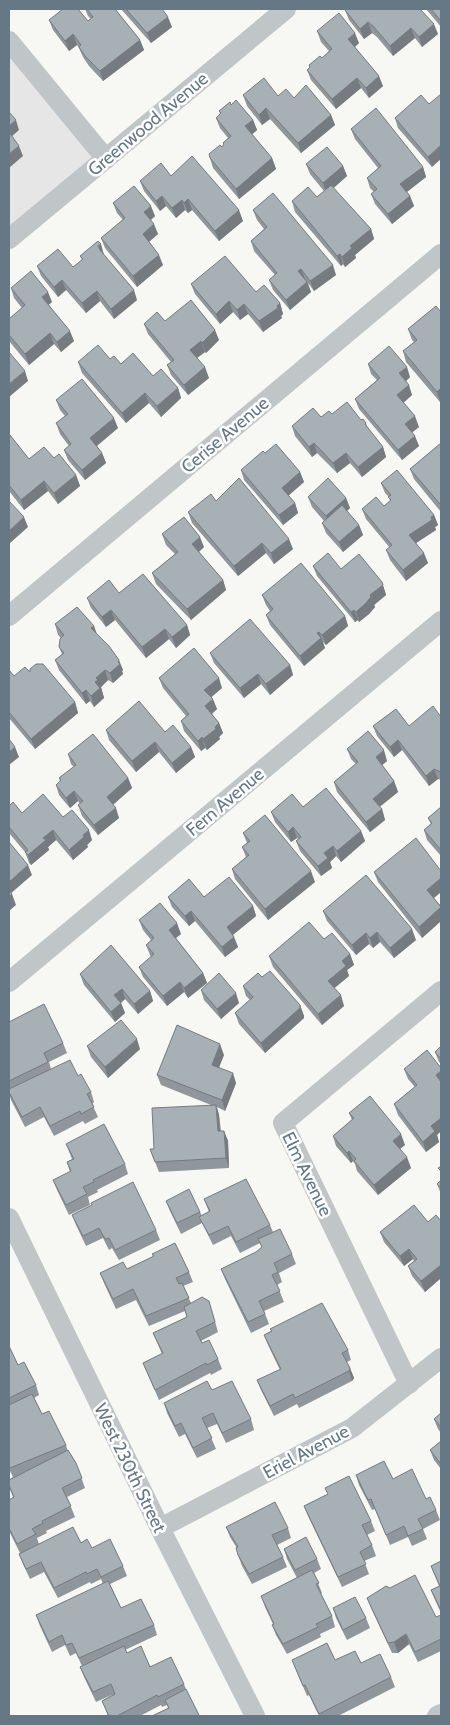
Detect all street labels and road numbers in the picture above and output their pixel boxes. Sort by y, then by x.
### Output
street label: Greenwood Avenue [84,67,212,181]
street label: Cerise Avenue [177,392,273,478]
street label: Fern Avenue [182,763,268,841]
street label: Elm Avenue [277,1128,337,1220]
street label: West 230th Street [89,1400,171,1536]
street label: Eriel Avenue [259,1420,353,1484]

